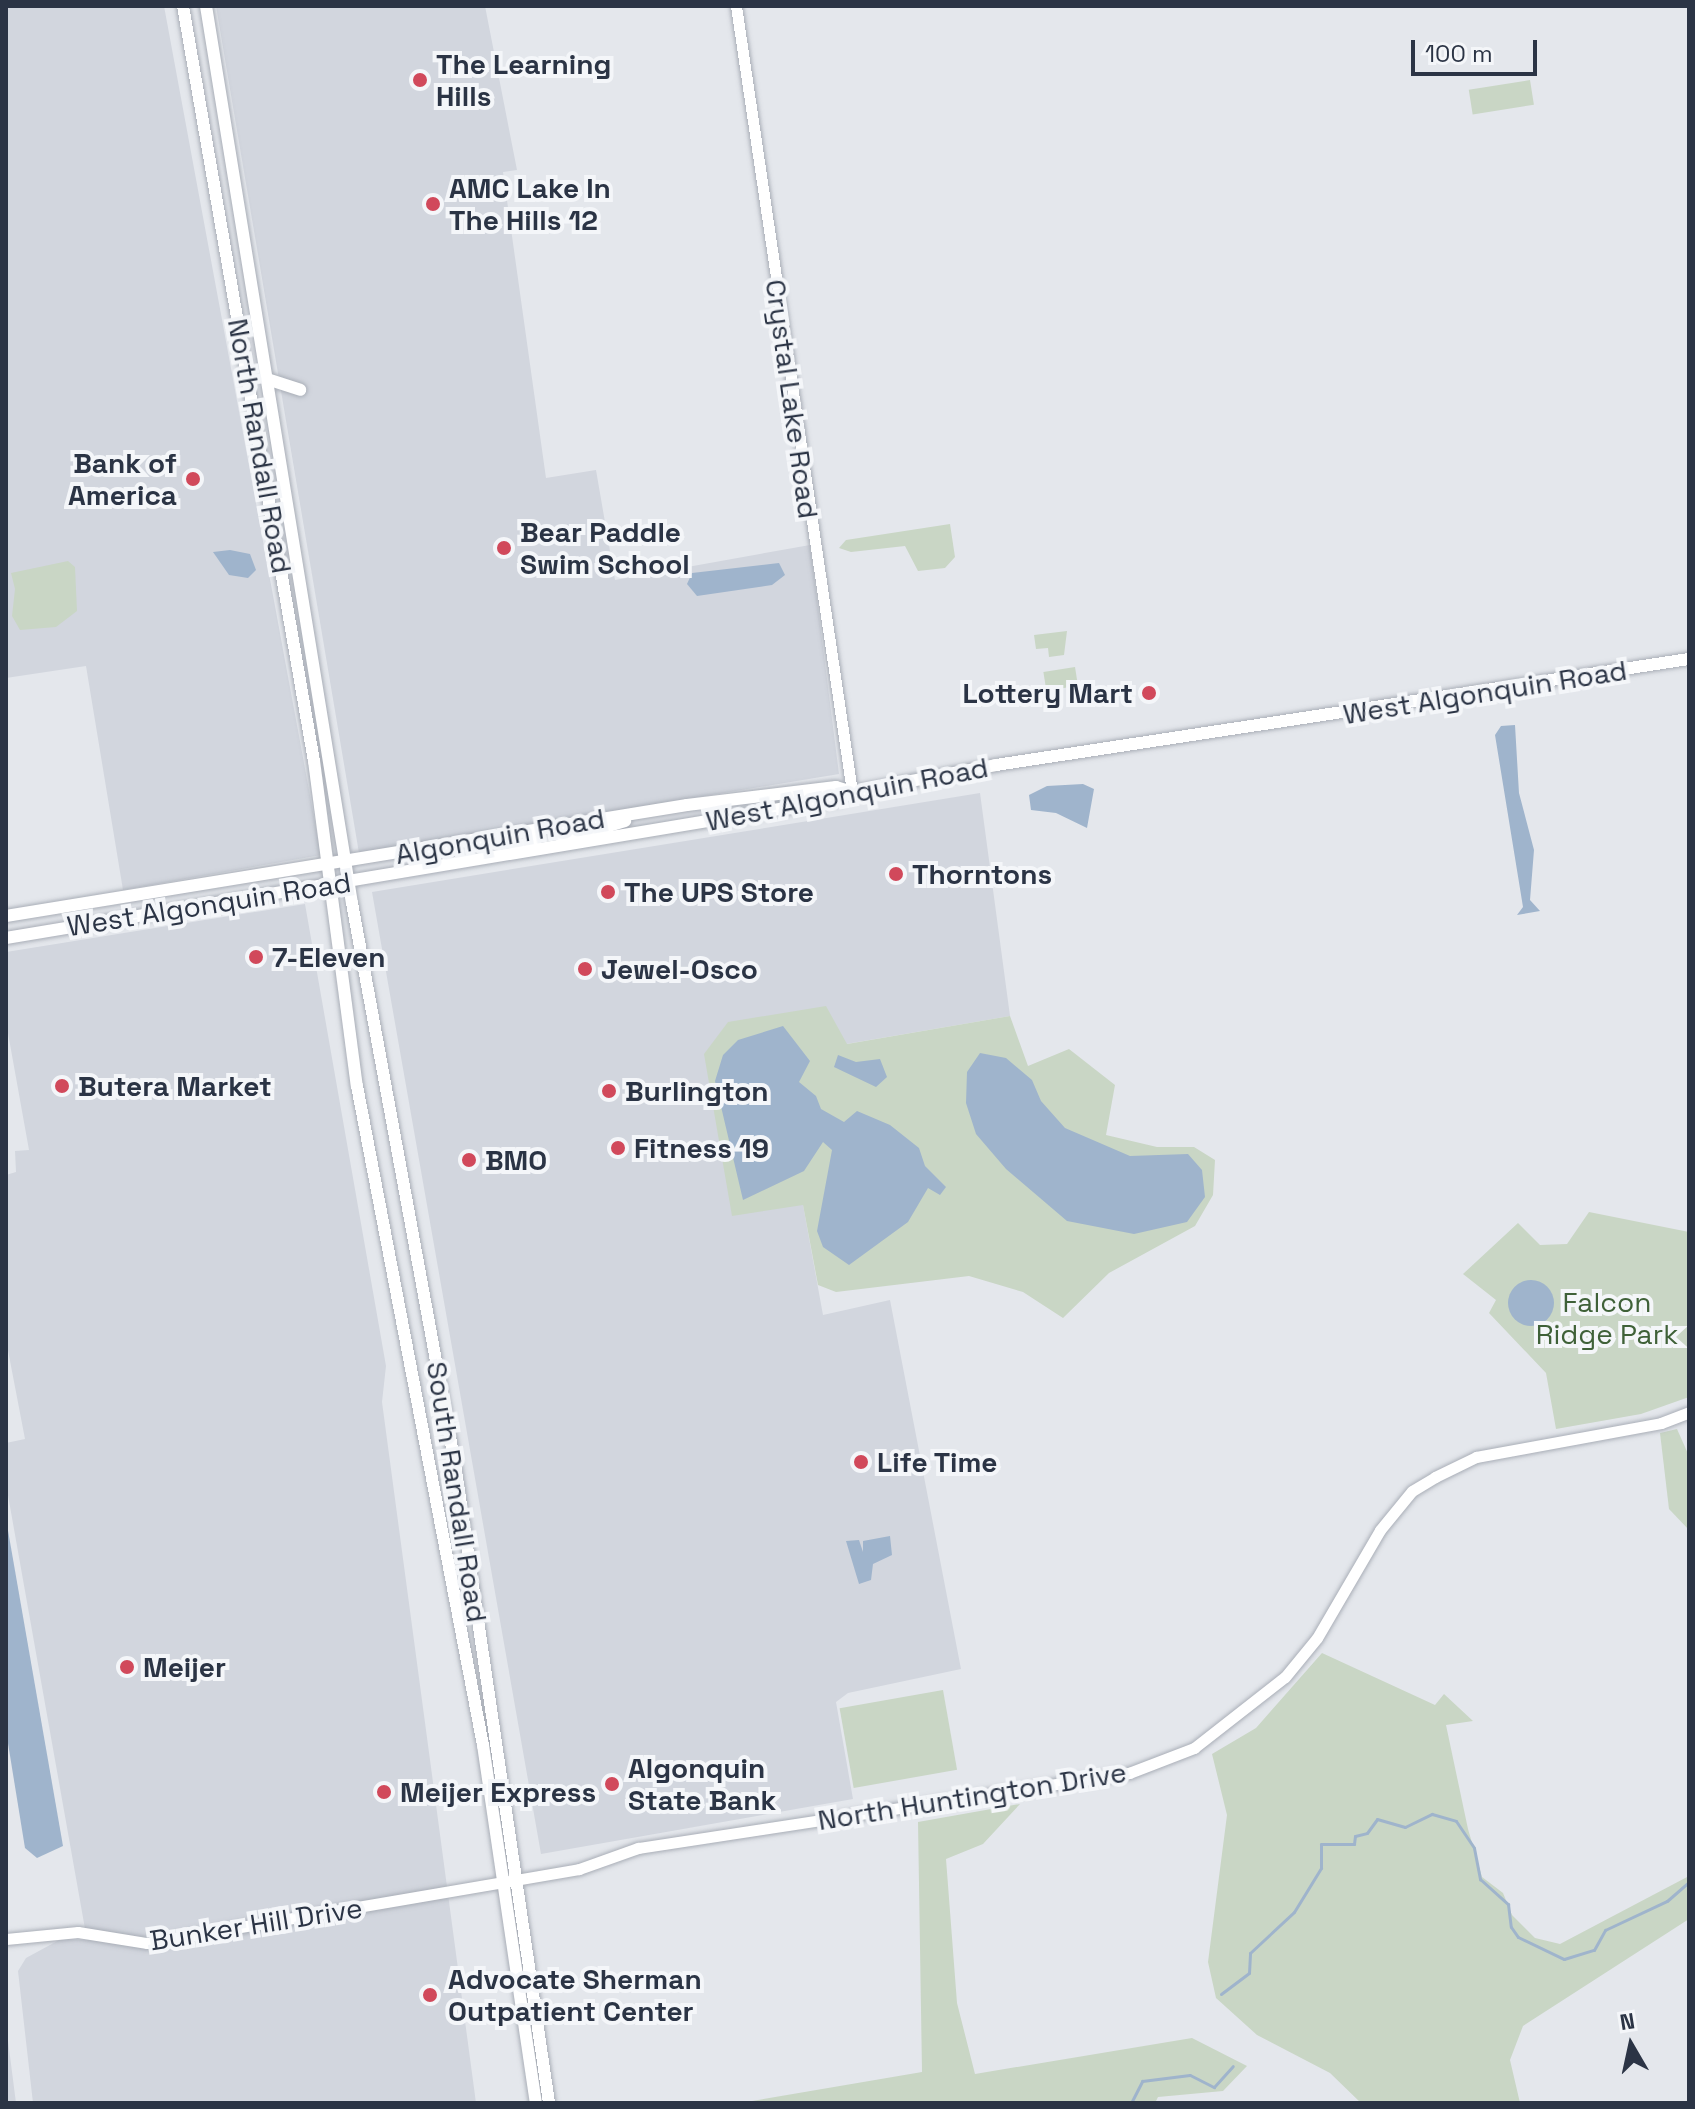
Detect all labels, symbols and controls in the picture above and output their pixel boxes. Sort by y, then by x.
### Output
scale bar [1415,24,1541,74]
text: 100 m [1425,38,1493,69]
place label: The Learning Hills [436,47,611,113]
marker: The Learning Hills [411,71,429,89]
place label: AMC Lake In The Hills 12 [449,171,611,237]
marker: AMC Lake In The Hills 12 [424,195,442,213]
street label: Crystal Lake Road [759,277,825,521]
street label: North Randall Road [221,316,299,576]
place label: Bank of America [68,446,177,512]
marker: Bank of America [184,470,202,488]
place label: Bear Paddle Swim School [520,515,690,581]
marker: Bear Paddle Swim School [495,539,513,557]
street label: West Algonquin Road [1341,653,1629,731]
place label: Lottery Mart [962,676,1133,710]
marker: Lottery Mart [1140,684,1158,702]
street label: West Algonquin Road [703,750,991,838]
street label: Algonquin Road [393,801,607,871]
place label: Thorntons [912,857,1052,891]
street label: West Algonquin Road [65,865,353,943]
marker: Thorntons [887,865,905,883]
place label: The UPS Store [624,875,814,909]
marker: The UPS Store [599,883,617,901]
place label: 7-Eleven [272,940,386,974]
marker: 7-Eleven [247,948,265,966]
place label: Jewel-Osco [601,952,758,986]
marker: Jewel-Osco [576,960,594,978]
place label: Butera Market [78,1069,272,1103]
place label: Burlington [625,1074,769,1108]
marker: Butera Market [53,1077,71,1095]
marker: Burlington [600,1082,618,1100]
place label: Fitness 19 [634,1131,769,1165]
marker: Fitness 19 [609,1139,627,1157]
place label: BMO [485,1143,547,1177]
marker: BMO [460,1151,478,1169]
park label: Falcon Ridge Park [1536,1285,1678,1351]
street label: South Randall Road [420,1359,494,1625]
place label: Life Time [877,1445,998,1479]
marker: Life Time [852,1453,870,1471]
place label: Meijer [143,1650,226,1684]
marker: Meijer [118,1658,136,1676]
place label: Algonquin State Bank [628,1751,776,1817]
street label: North Huntington Drive [815,1755,1129,1837]
place label: Meijer Express [400,1775,596,1809]
marker: Algonquin State Bank [603,1775,621,1793]
marker: Meijer Express [375,1783,393,1801]
street label: Bunker Hill Drive [147,1891,365,1957]
place label: Advocate Sherman Outpatient Center [448,1962,702,2028]
marker: Advocate Sherman Outpatient Center [419,1984,441,2006]
north arrow [1591,2005,1671,2085]
text: N [1618,2006,1637,2036]

